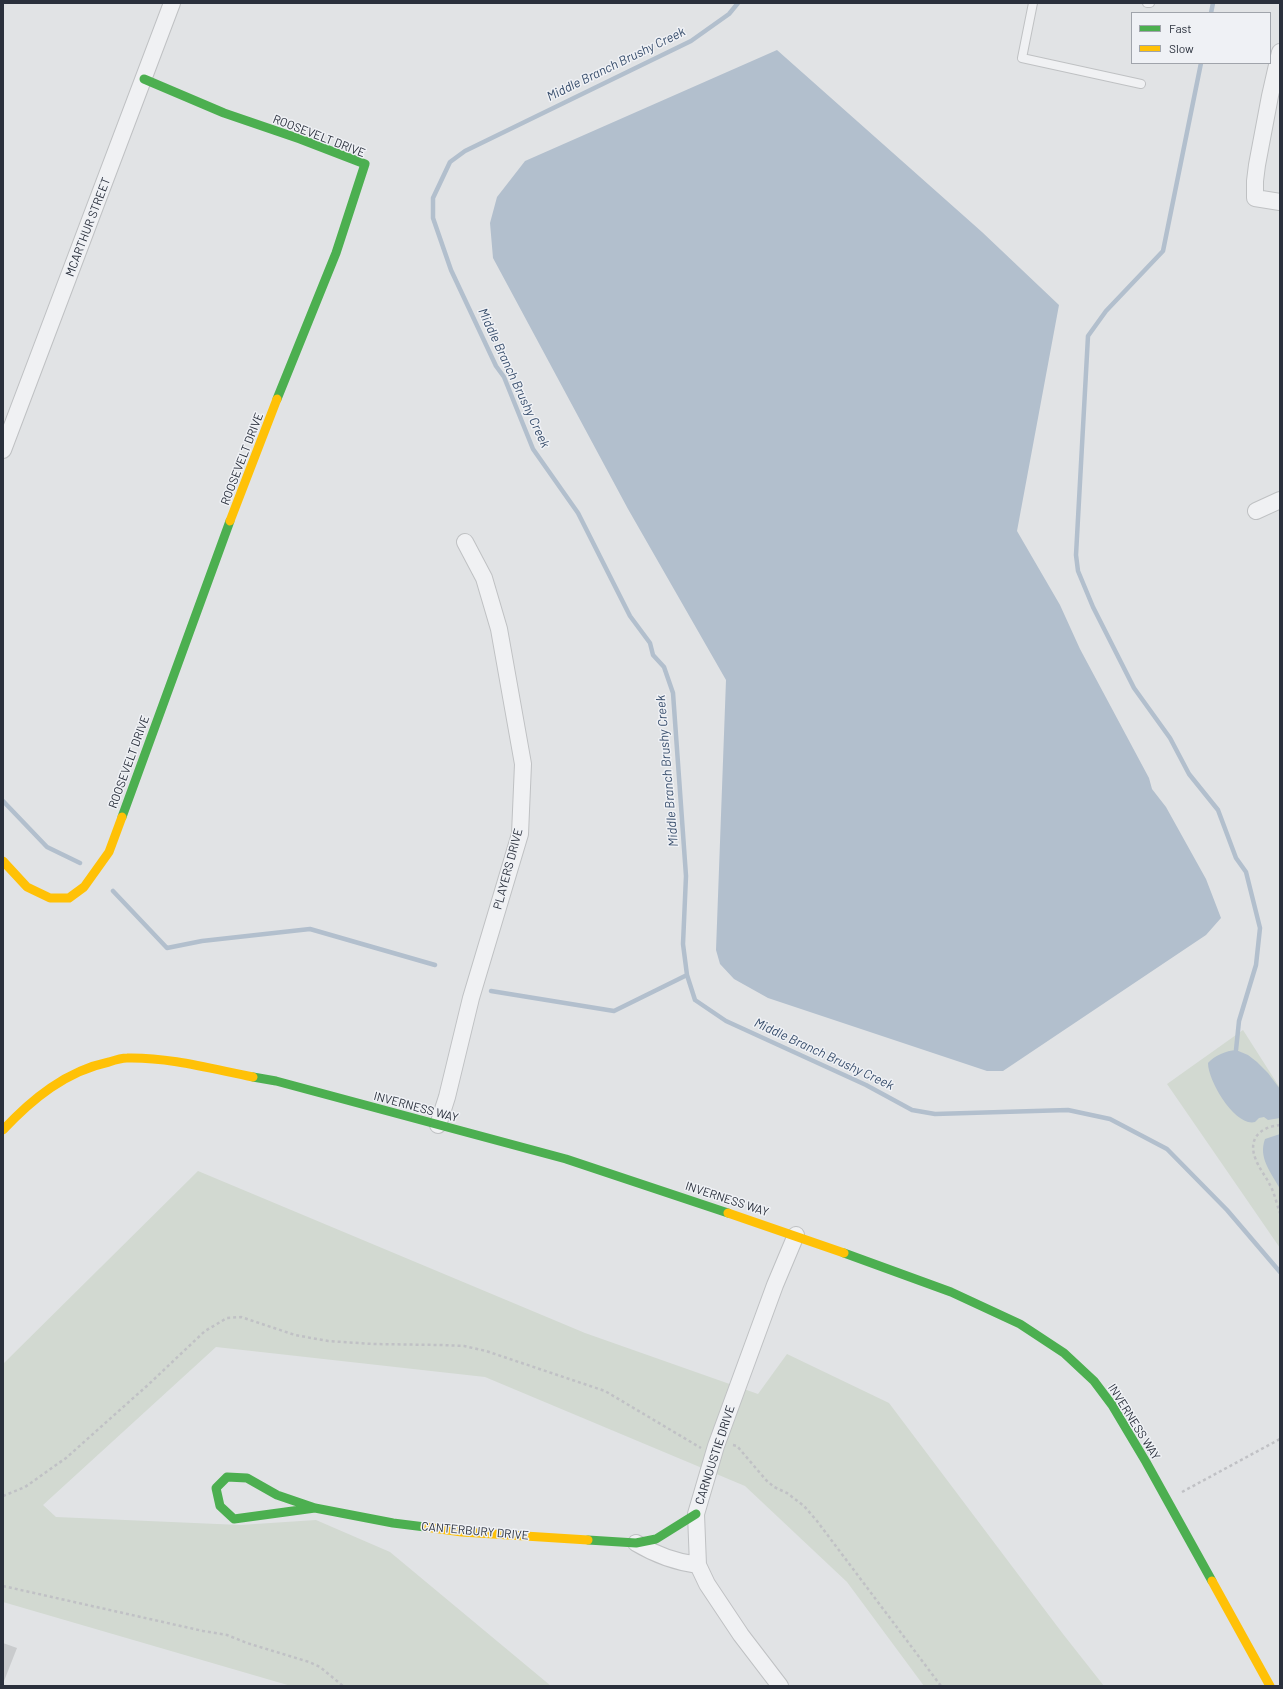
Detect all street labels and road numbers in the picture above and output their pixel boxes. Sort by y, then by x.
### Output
street label: ROOSEVELT DRIVE [271,112,367,160]
street label: MCARTHUR STREET [62,175,114,279]
street label: ROOSEVELT DRIVE [218,411,266,507]
street label: ROOSEVELT DRIVE [106,714,152,810]
street label: PLAYERS DRIVE [490,827,526,911]
street label: INVERNESS WAY [372,1089,460,1125]
street label: INVERNESS WAY [683,1179,771,1219]
street label: INVERNESS WAY [1105,1381,1163,1463]
street label: CARNOUSTIE DRIVE [692,1403,738,1507]
street label: CANTERBURY DRIVE [421,1519,529,1543]

